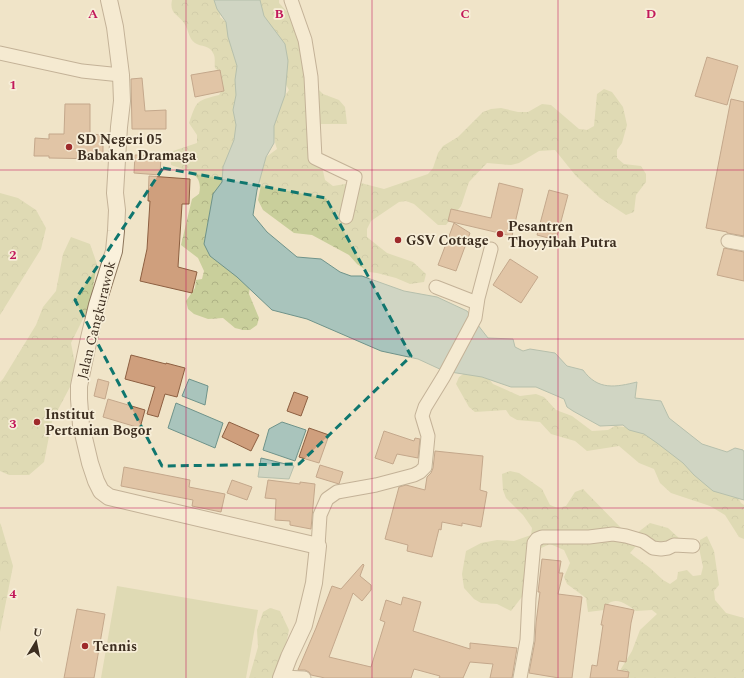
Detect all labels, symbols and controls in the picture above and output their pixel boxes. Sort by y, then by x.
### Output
text: A [88,4,98,24]
text: B [274,4,284,24]
text: C [460,4,470,24]
text: D [646,4,656,24]
text: 1 [9,75,17,95]
place label: SD Negeri 05 Babakan Dramaga [77,129,197,166]
marker: SD Negeri 05 Babakan Dramaga [64,142,74,152]
place label: Pesantren Thoyyibah Putra [508,216,617,253]
marker: Pesantren Thoyyibah Putra [495,229,505,239]
place label: GSV Cottage [406,230,489,251]
marker: GSV Cottage [393,235,403,245]
text: 2 [9,245,17,265]
street label: Jalan Cangkurawok [72,259,121,381]
place label: Institut Pertanian Bogor [45,404,151,441]
text: 3 [9,414,17,434]
marker: Institut Pertanian Bogor [32,417,42,427]
text: 4 [9,584,17,604]
north arrow [16,622,56,662]
text: U [32,623,44,642]
place label: Tennis [93,636,137,657]
marker: Tennis [80,641,90,651]

